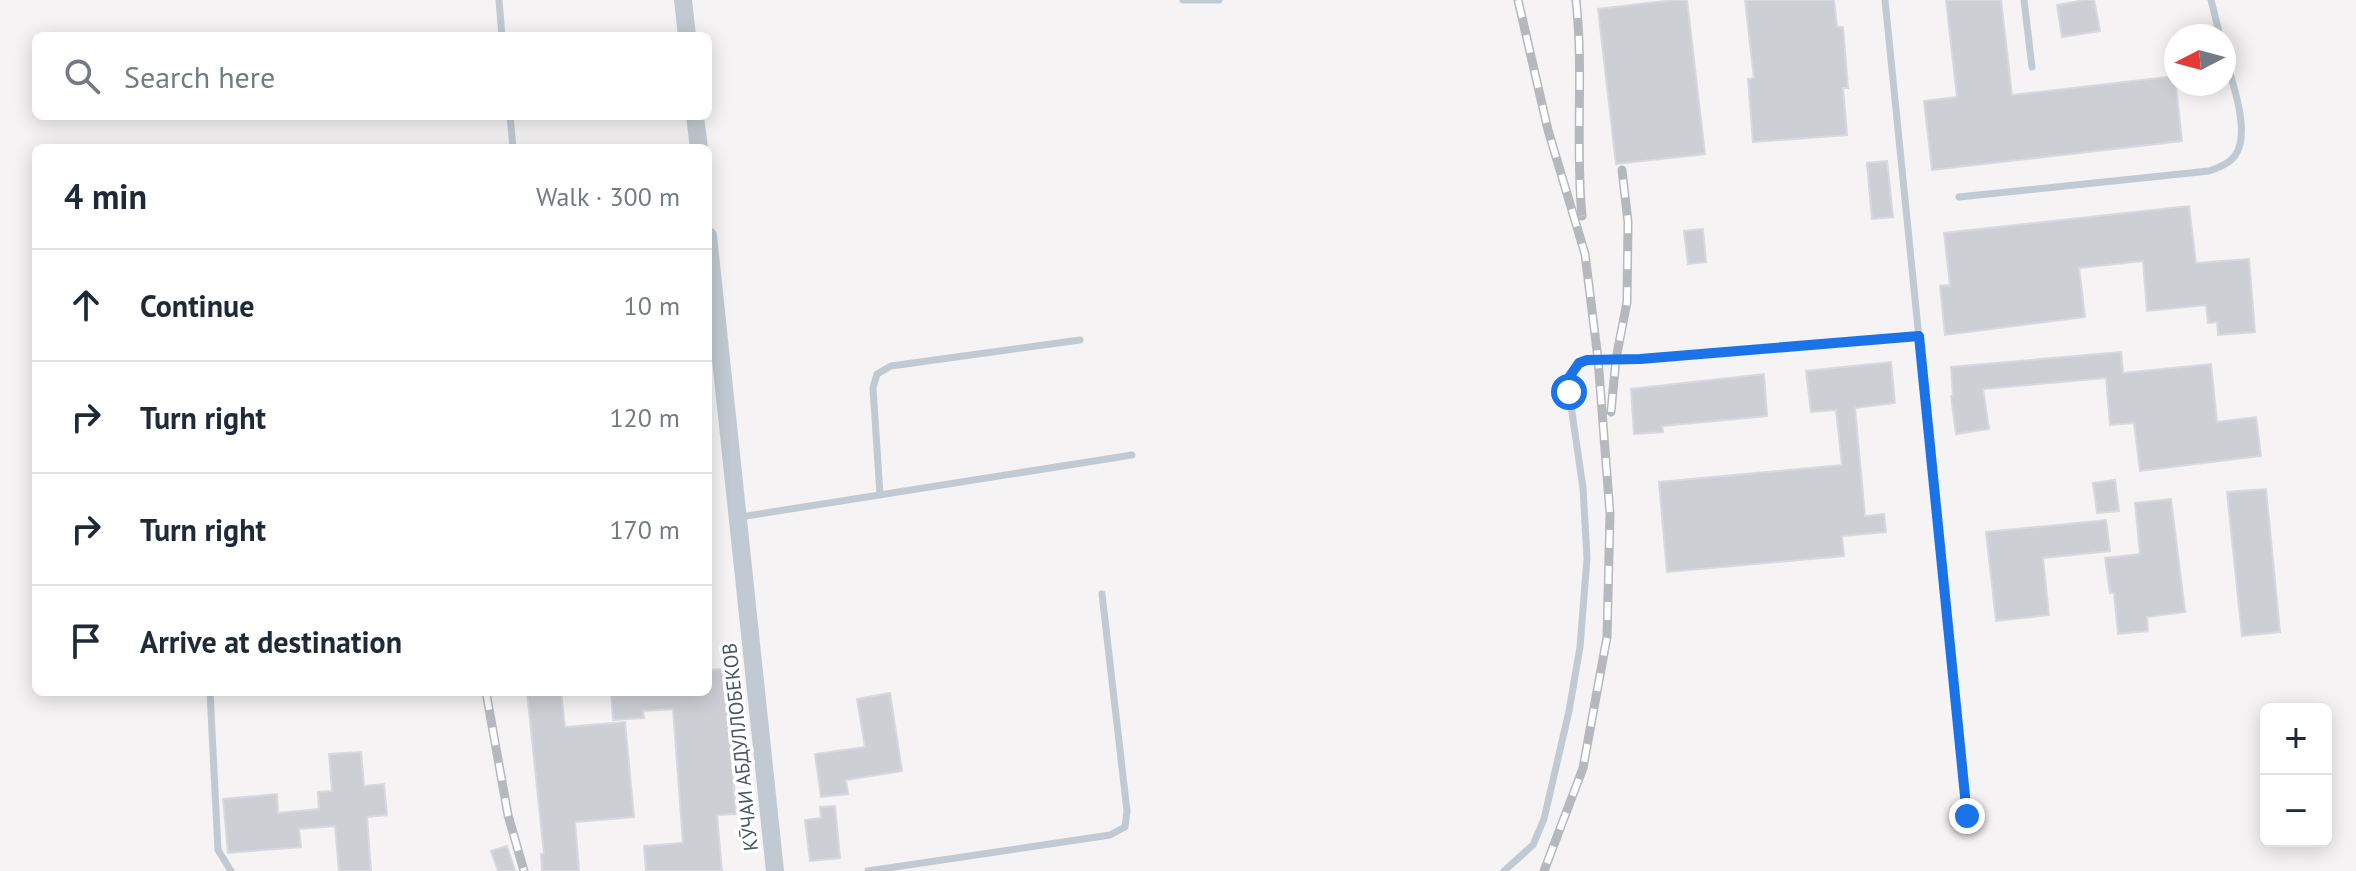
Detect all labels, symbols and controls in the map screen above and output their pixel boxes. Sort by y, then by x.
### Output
north arrow [2164,24,2236,96]
search box [32,32,712,120]
icon: search [60,54,104,98]
text: Search here [124,57,275,96]
text: 4 min [64,174,147,218]
text: Walk · 300 m [536,180,680,213]
icon: ahead [64,283,108,327]
text: Continue [140,286,254,325]
text: 10 m [624,289,680,322]
route start [1551,374,1587,410]
icon: right [64,395,108,439]
text: Turn right [140,398,266,437]
text: 120 m [609,401,680,434]
icon: right [64,507,108,551]
text: Turn right [140,510,266,549]
text: 170 m [609,513,680,546]
icon: arrive [64,619,108,663]
text: Arrive at destination [140,622,402,661]
street label: КӮЧАИ АБДУЛЛОБЕКОВ [716,642,764,852]
map controls [2260,703,2332,847]
button: + [2260,703,2332,775]
button: − [2260,775,2332,847]
route end [1949,798,1985,834]

